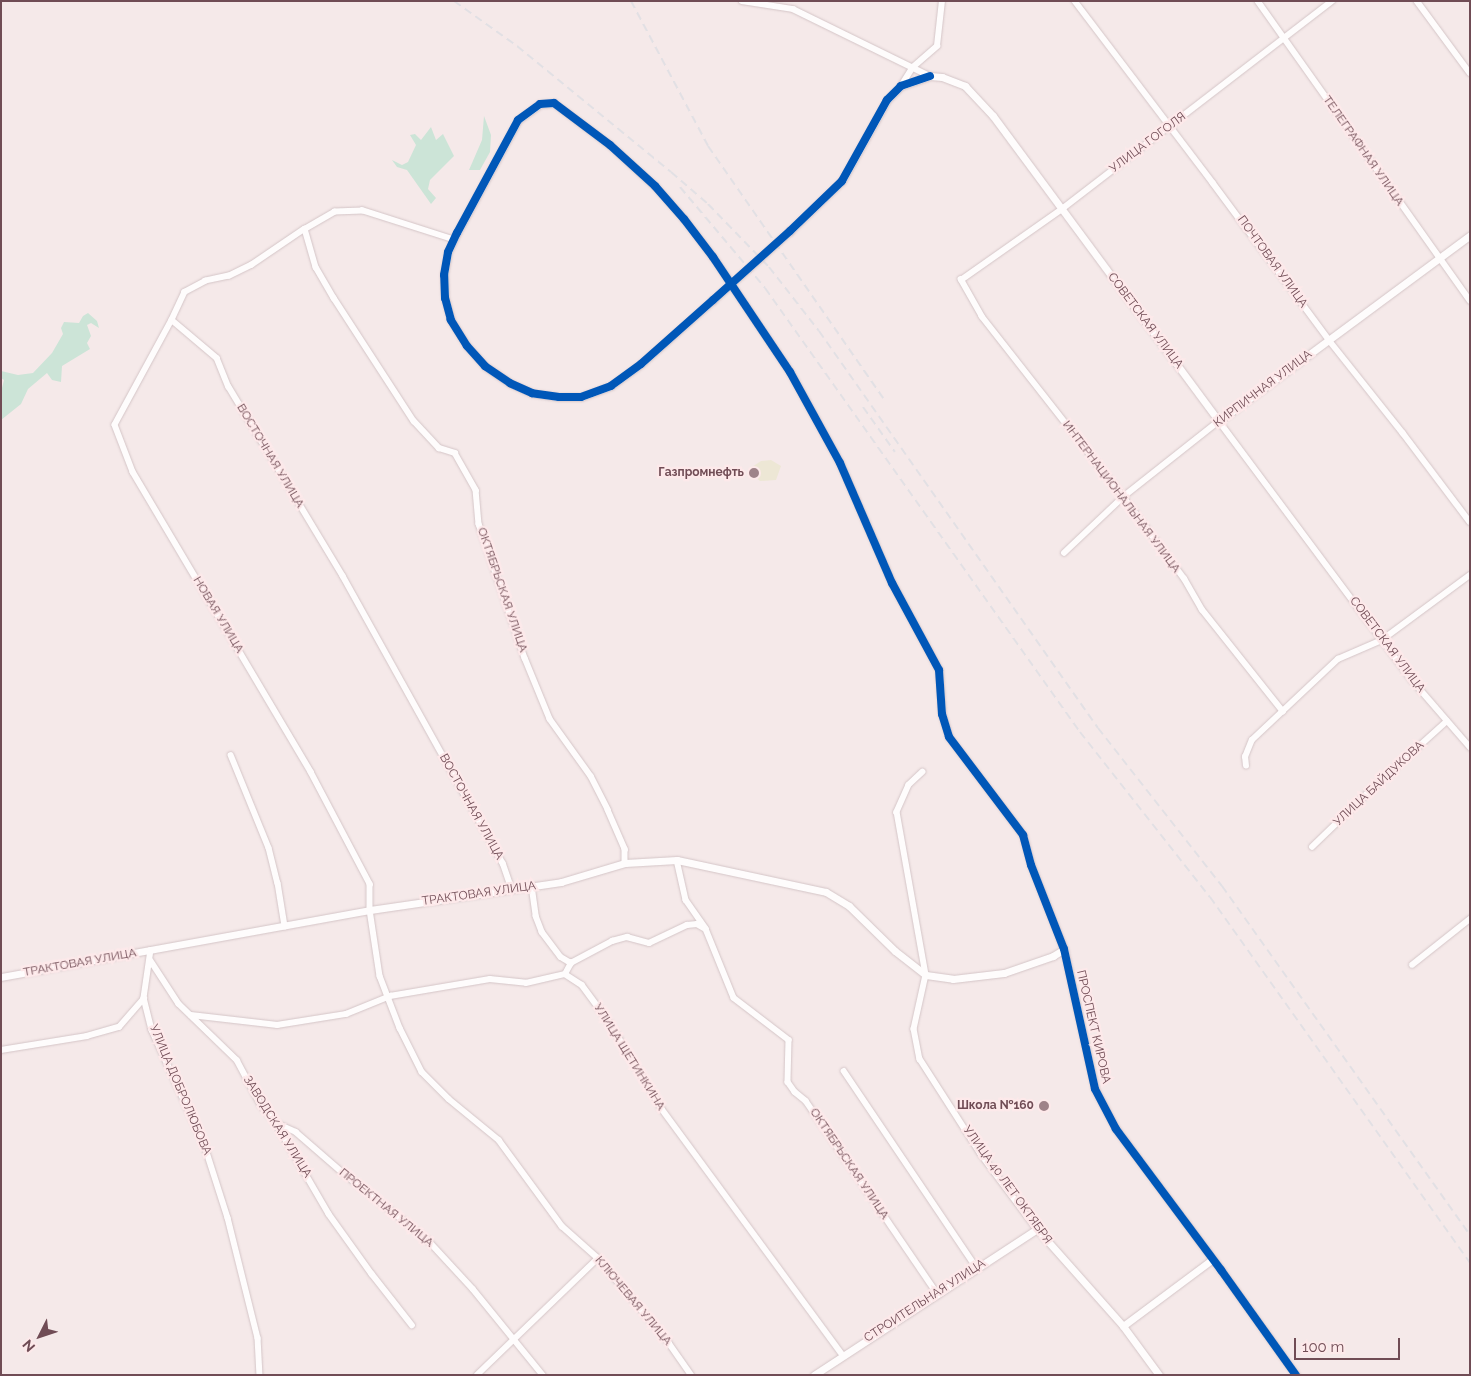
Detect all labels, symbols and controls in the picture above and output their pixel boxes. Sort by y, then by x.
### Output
street label: ТЕЛЕГРАФНАЯ УЛИЦА [1320,93,1406,209]
street label: УЛИЦА ГОГОЛЯ [1107,110,1189,176]
street label: ПОЧТОВАЯ УЛИЦА [1234,213,1310,311]
street label: СОВЕТСКАЯ УЛИЦА [1104,270,1186,372]
street label: КИРПИЧНАЯ УЛИЦА [1211,347,1315,431]
street label: ВОСТОЧНАЯ УЛИЦА [233,401,307,511]
street label: ИНТЕРНАЦИОНАЛЬНАЯ УЛИЦА [1059,418,1183,576]
place label: Газпромнефть [658,466,744,480]
marker: Газпромнефть [748,467,760,479]
street label: ОКТЯБРЬСКАЯ УЛИЦА [474,526,530,654]
street label: НОВАЯ УЛИЦА [190,574,246,656]
street label: СОВЕТСКАЯ УЛИЦА [1346,594,1428,696]
street label: УЛИЦА БАЙДУКОВА [1331,738,1427,830]
street label: ВОСТОЧНАЯ УЛИЦА [436,752,506,862]
street label: ТРАКТОВАЯ УЛИЦА [421,879,537,909]
street label: ТРАКТОВАЯ УЛИЦА [22,946,138,980]
street label: ПРОСПЕКТ КИРОВА [1073,969,1113,1085]
street label: УЛИЦА ЩЕТИНКИНА [590,1001,668,1113]
street label: УЛИЦА ДОБРОЛЮБОВА [146,1022,214,1158]
street label: ЗАВОДСКАЯ УЛИЦА [240,1073,314,1181]
place label: Школа №160 [957,1099,1034,1113]
marker: Школа №160 [1038,1100,1050,1112]
street label: ОКТЯБРЬСКАЯ УЛИЦА [806,1106,892,1222]
street label: УЛИЦА 40 ЛЕТ ОКТЯБРЯ [959,1123,1055,1247]
street label: ПРОЕКТНАЯ УЛИЦА [336,1166,436,1250]
street label: КЛЮЧЕВАЯ УЛИЦА [592,1254,674,1348]
street label: СТРОИТЕЛЬНАЯ УЛИЦА [862,1256,988,1346]
north arrow [15,1311,65,1361]
scale bar [1296,1328,1402,1360]
text: N [19,1337,38,1355]
text: 100 m [1302,1338,1344,1356]

